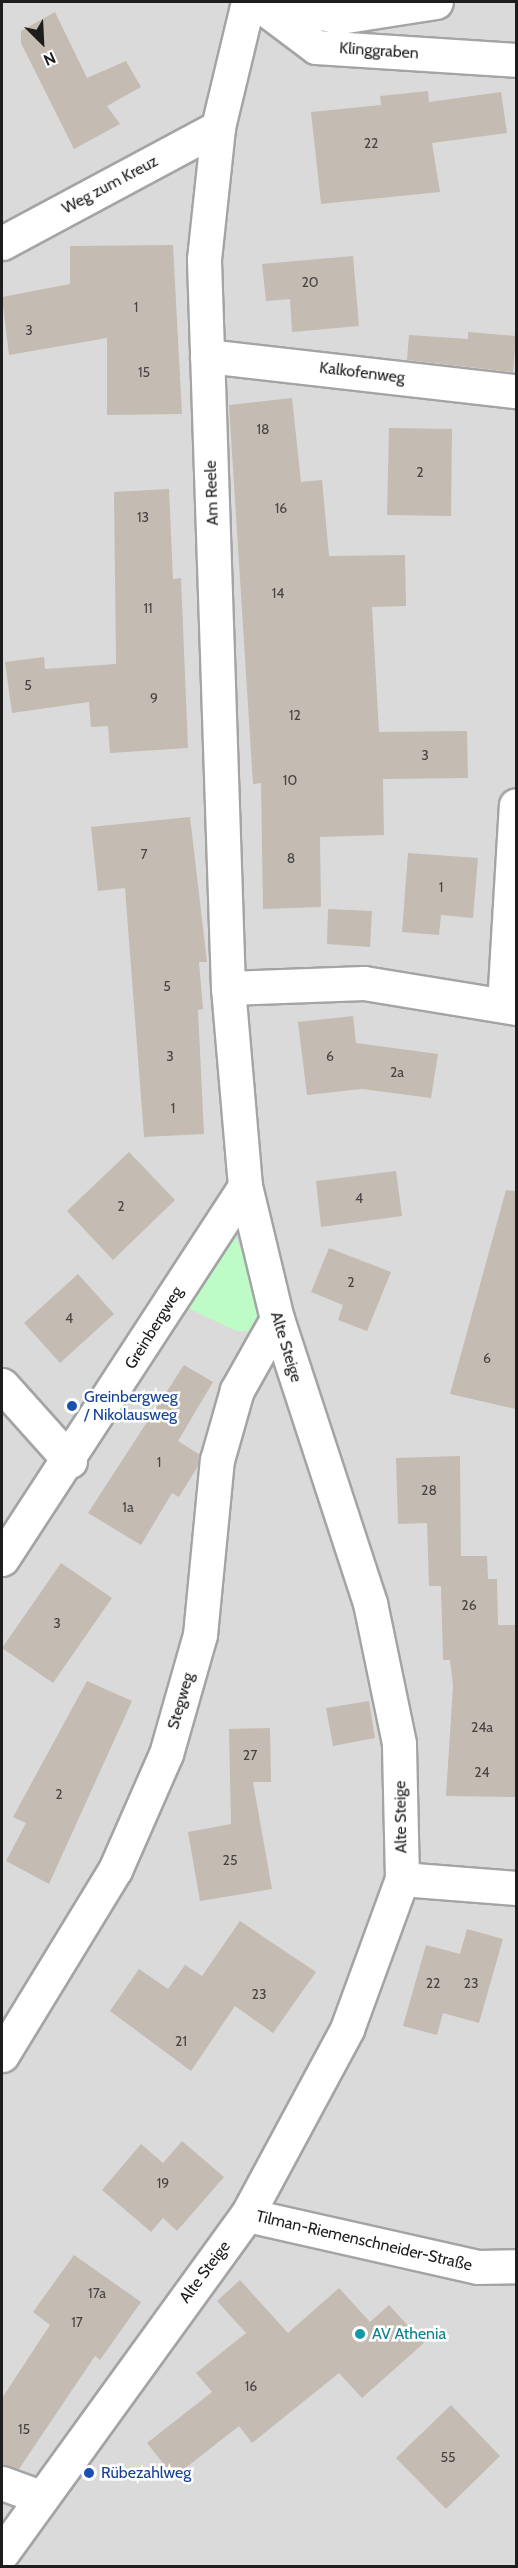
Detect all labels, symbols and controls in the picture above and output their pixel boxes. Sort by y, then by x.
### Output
north arrow [12,12,72,72]
street label: Klinggraben [339,39,419,63]
text: N [40,48,59,70]
house number: 22 [364,135,378,151]
street label: Weg zum Kreuz [59,152,161,218]
house number: 20 [301,274,319,290]
house number: 1 [134,299,138,315]
house number: 3 [25,322,33,338]
street label: Kalkofenweg [318,358,406,388]
house number: 15 [138,364,150,380]
house number: 18 [256,421,270,437]
street label: Am Reele [201,460,223,526]
house number: 2 [416,464,424,480]
house number: 16 [275,500,287,516]
house number: 13 [137,509,149,525]
house number: 14 [272,585,284,601]
house number: 11 [143,600,153,616]
house number: 5 [24,677,32,693]
house number: 9 [150,690,158,706]
house number: 12 [289,707,301,723]
house number: 3 [421,747,429,763]
house number: 10 [283,772,297,788]
house number: 7 [140,846,148,862]
house number: 8 [287,850,295,866]
house number: 1 [439,879,443,895]
house number: 5 [163,978,171,994]
house number: 3 [166,1048,174,1064]
house number: 6 [326,1048,334,1064]
house number: 2a [390,1064,404,1080]
house number: 1 [171,1100,175,1116]
house number: 4 [355,1190,363,1206]
house number: 2 [117,1198,125,1214]
house number: 2 [347,1274,355,1290]
street label: Greinbergweg [121,1283,187,1373]
street label: Alte Steige [266,1309,306,1385]
house number: 4 [65,1310,73,1326]
house number: 6 [483,1350,491,1366]
place label: Greinbergweg / Nikolausweg [84,1387,178,1425]
marker: Greinbergweg / Nikolausweg [65,1399,79,1413]
house number: 1 [157,1454,161,1470]
house number: 28 [421,1482,437,1498]
house number: 1a [122,1499,134,1515]
house number: 26 [461,1597,477,1613]
house number: 3 [53,1615,61,1631]
street label: Stegweg [164,1670,198,1732]
house number: 24a [471,1719,493,1735]
house number: 27 [243,1747,257,1763]
house number: 24 [474,1764,490,1780]
street label: Alte Steige [391,1780,411,1854]
house number: 2 [55,1786,63,1802]
house number: 25 [223,1852,237,1868]
house number: 22 [426,1975,440,1991]
house number: 23 [464,1975,478,1991]
house number: 23 [252,1986,266,2002]
house number: 21 [175,2033,187,2049]
house number: 19 [157,2175,169,2191]
street label: Tilman-Riemenschneider-Straße [254,2207,474,2275]
street label: Alte Steige [175,2237,235,2307]
house number: 17a [88,2285,106,2301]
house number: 17 [71,2314,83,2330]
place label: AV Athenia [372,2324,446,2344]
marker: AV Athenia [353,2327,367,2341]
house number: 16 [245,2378,257,2394]
house number: 15 [18,2421,30,2437]
house number: 55 [440,2449,456,2465]
place label: Rübezahlweg [101,2463,191,2483]
marker: Rübezahlweg [82,2466,96,2480]

